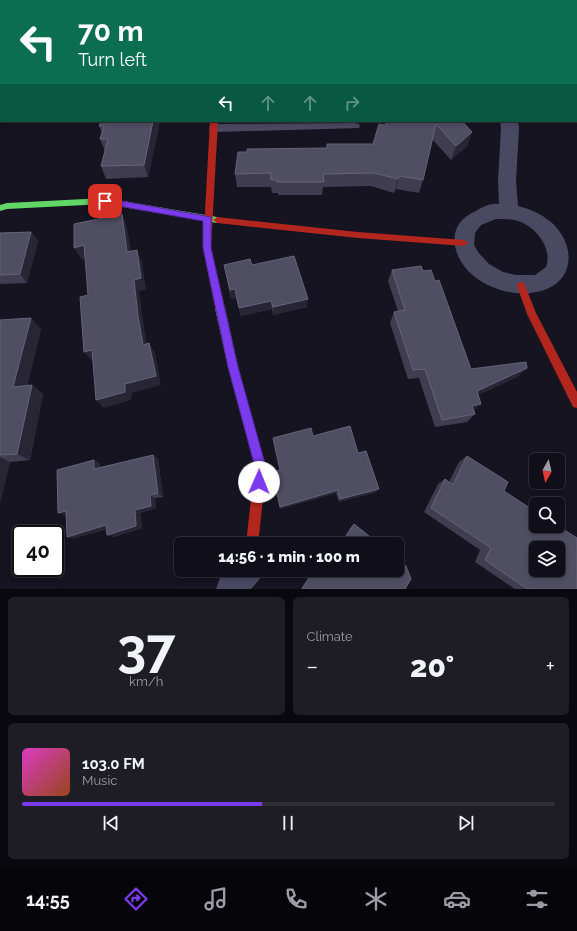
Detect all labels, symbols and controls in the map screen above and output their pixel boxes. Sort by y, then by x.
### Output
text: 70 m [78,15,144,48]
icon: left [12,16,64,68]
text: Turn left [78,49,147,70]
icon: left [215,92,237,114]
icon: ahead [257,92,279,114]
icon: ahead [299,92,321,114]
icon: right [341,92,363,114]
pin [88,184,122,218]
icon: arrive [94,190,116,212]
north arrow [529,453,565,489]
map controls [529,453,565,577]
position arrow [238,461,280,503]
button: search [529,497,565,533]
speed limit sign: 40 [12,525,64,577]
button: layers [529,541,565,577]
text: 14:56 · 1 min · 100 m [218,548,360,566]
text: 37 [117,617,175,678]
text: Climate [307,629,353,644]
text: 20° [410,649,454,684]
text: − [307,653,318,679]
text: + [546,653,555,679]
text: km/h [129,674,163,689]
text: 103.0 FM [82,755,145,773]
text: Music [82,773,117,788]
icon: previous [100,812,122,834]
icon: pause [277,812,299,834]
icon: next [455,812,477,834]
icon: directions [122,885,150,913]
icon: music [202,885,230,913]
icon: phone [282,885,310,913]
icon: climate [362,885,390,913]
icon: car [443,885,471,913]
icon: filters [523,885,551,913]
text: 14:55 [26,889,70,910]

